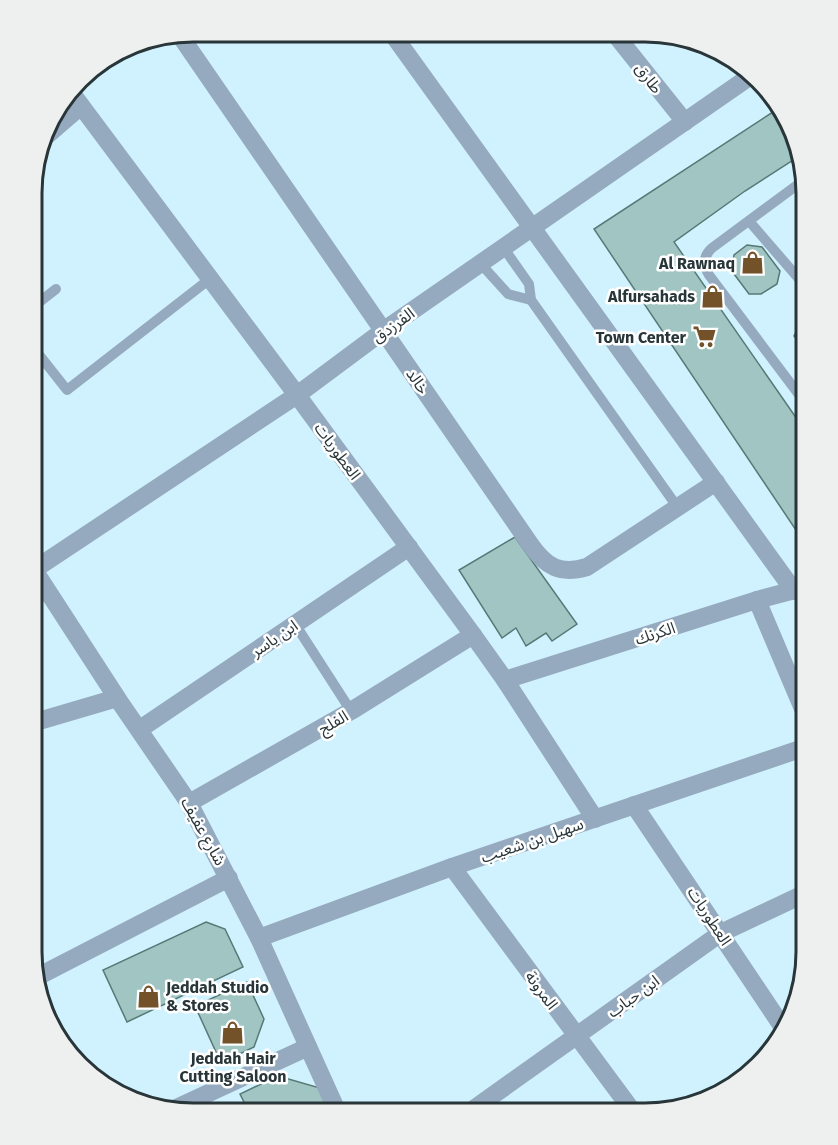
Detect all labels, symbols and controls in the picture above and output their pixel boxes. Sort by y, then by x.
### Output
street label: طارق [631,59,666,97]
shop icon: Al Rawnaq [740,250,766,276]
place label: Al Rawnaq [658,254,735,273]
shop icon: Alfursahads [700,283,726,309]
place label: Alfursahads [607,287,695,306]
street label: الفرزدق [368,304,418,347]
supermarket icon: Town Center [691,324,717,350]
place label: Town Center [596,328,687,347]
street label: خالد [402,365,433,398]
street label: العطوريات [311,419,365,484]
street label: ابن ياسر [246,616,301,661]
street label: الكرنك [633,618,678,649]
street label: الفلج [315,706,353,741]
street label: شارع عفيف [174,794,230,870]
street label: سهيل بن شعيب [478,814,586,867]
street label: العطوريات [684,883,736,949]
street label: المرونة [521,967,562,1013]
street label: ابن حباب [604,971,663,1022]
place label: Jeddah Studio & Stores [165,978,269,1015]
shop icon: Jeddah Studio & Stores [135,983,161,1009]
shop icon: Jeddah Hair Cutting Saloon [220,1020,246,1046]
place label: Jeddah Hair Cutting Saloon [179,1049,287,1086]

